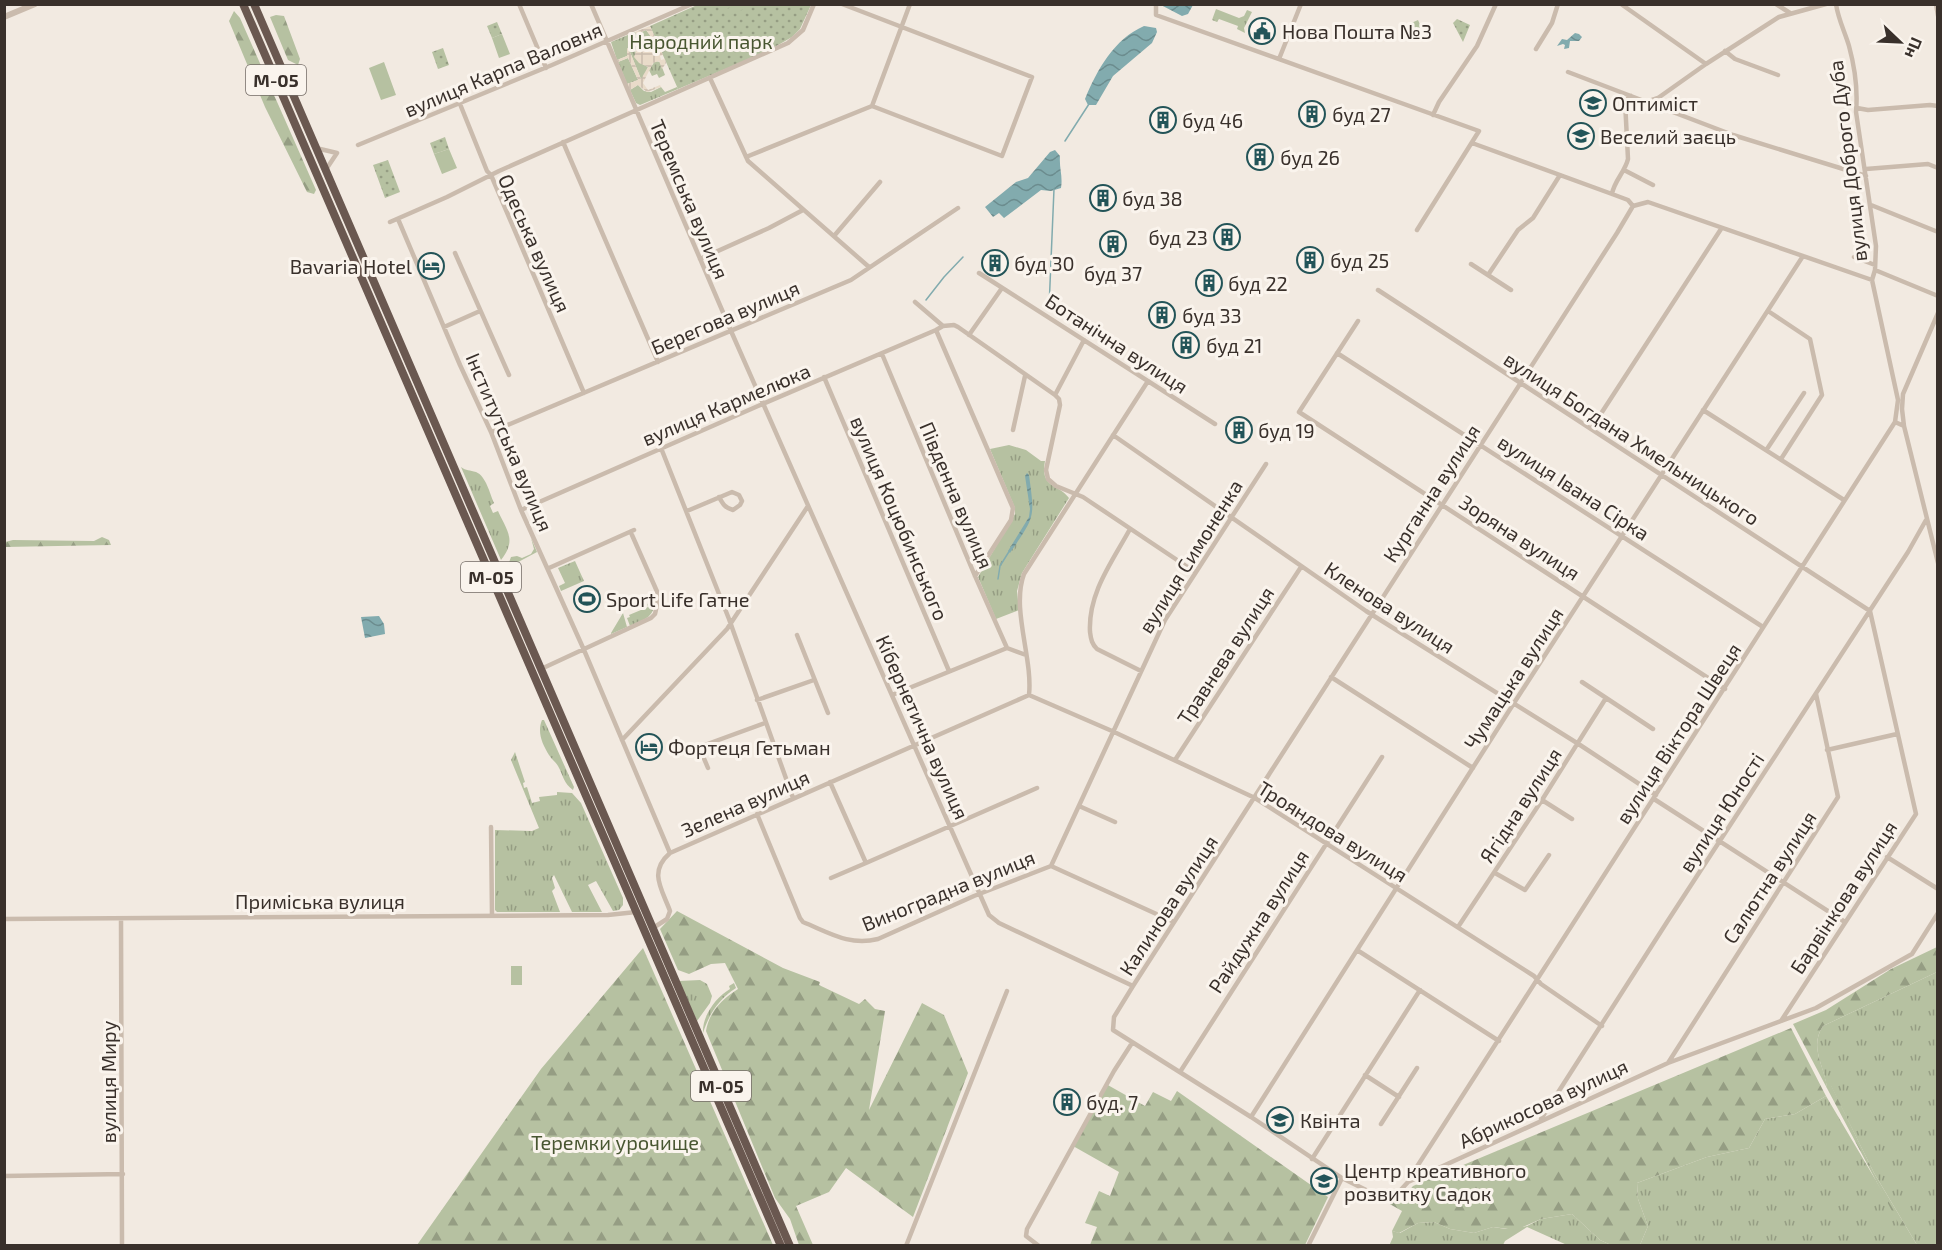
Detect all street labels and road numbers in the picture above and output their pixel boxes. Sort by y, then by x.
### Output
street label: вулиця Карпа Валовня [401,16,606,122]
street label: вулиця Доброго Дуба [1823,59,1872,263]
road number: М-05 [246,65,306,95]
street label: Теремська вулиця [645,116,734,283]
street label: Одеська вулиця [493,170,576,316]
street label: Берегова вулиця [647,275,803,360]
street label: Ботанічна вулиця [1041,288,1193,399]
street label: вулиця Богдана Хмельницького [1499,346,1764,531]
street label: Інститутська вулиця [461,349,558,535]
street label: вулиця Кармелюка [638,358,814,451]
street label: вулиця Коцюбинського [845,412,954,624]
street label: Південна вулиця [914,418,999,572]
street label: Курганна вулиця [1377,419,1485,567]
street label: вулиця Івана Сірка [1493,429,1654,546]
street label: вулиця Симоненка [1133,475,1248,638]
street label: Зоряна вулиця [1455,489,1585,586]
street label: Кленова вулиця [1320,556,1460,659]
road number: М-05 [461,562,521,592]
street label: Травнева вулиця [1172,582,1279,729]
street label: Чумацька вулиця [1458,603,1569,754]
street label: Кібернетична вулиця [871,631,974,823]
street label: вулиця Віктора Швеця [1611,638,1746,828]
street label: Ягідна вулиця [1474,743,1567,867]
street label: вулиця Юності [1674,748,1769,877]
street label: Зелена вулиця [677,764,813,843]
street label: Трояндова вулиця [1253,775,1412,888]
street label: Салютна вулиця [1717,806,1822,948]
street label: Барвінкова вулиця [1785,816,1902,979]
street label: Калинова вулиця [1114,830,1223,980]
street label: Виноградна вулиця [858,844,1038,937]
street label: Райдужна вулиця [1203,845,1314,998]
street label: Приміська вулиця [235,889,405,914]
street label: вулиця Миру [96,1020,121,1143]
street label: Абрикосова вулиця [1455,1053,1632,1154]
road number: М-05 [691,1071,751,1101]

